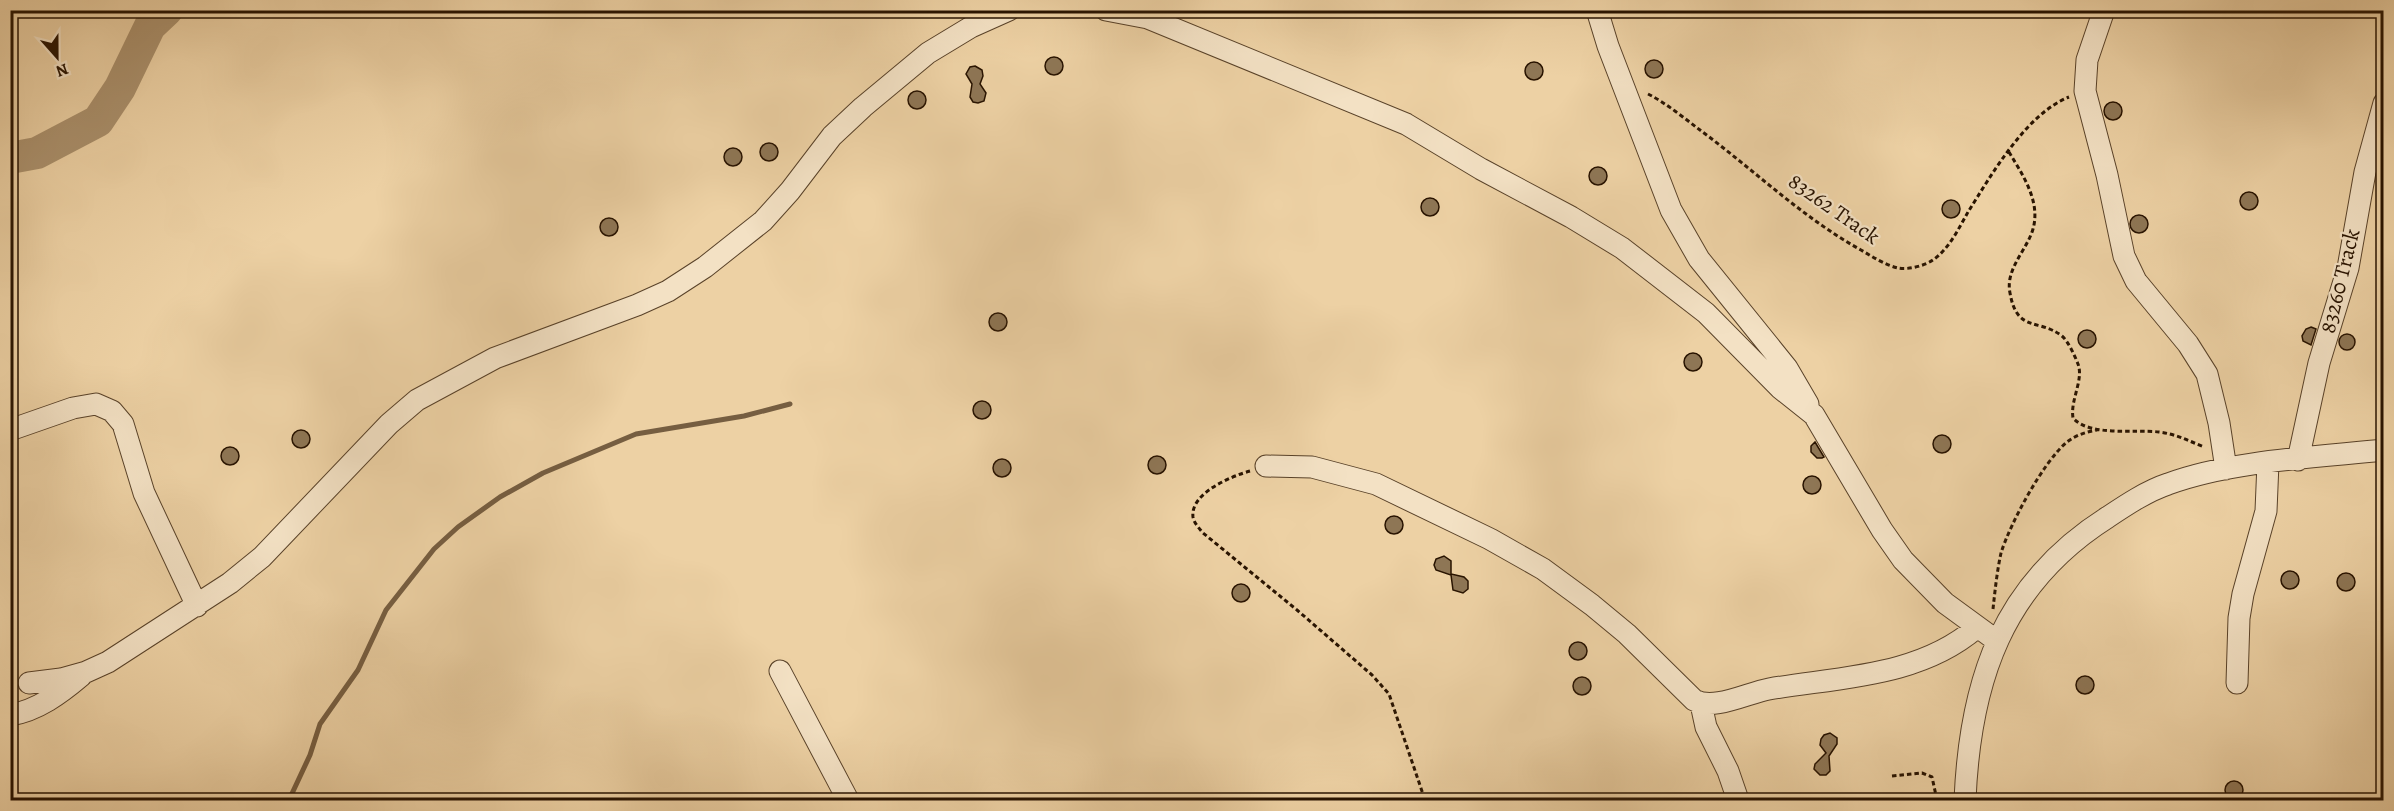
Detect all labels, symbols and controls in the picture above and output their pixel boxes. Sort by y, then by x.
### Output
north arrow [27,27,87,87]
text: N [52,58,71,83]
street label: 83262 Track [1782,167,1886,252]
street label: 83260 Track [2313,226,2367,336]

